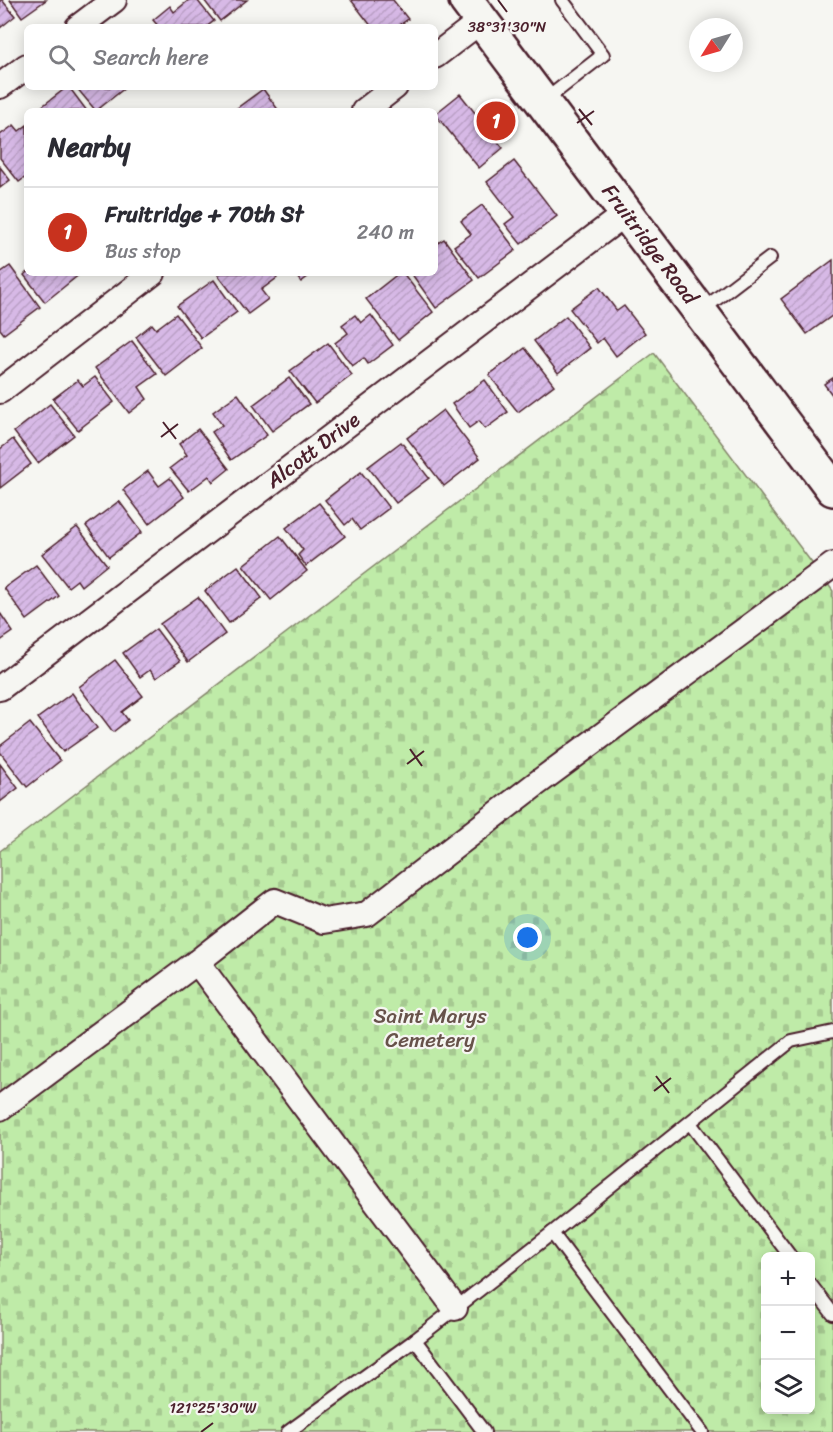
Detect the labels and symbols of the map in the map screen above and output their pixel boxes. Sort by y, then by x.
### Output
text: 38°31'30"N [468,14,547,40]
north arrow [689,18,743,72]
pin: 1 [476,98,516,144]
street label: Fruitridge Road [592,175,710,314]
street label: Alcott Drive [257,402,369,499]
your location [513,923,542,952]
park label: Saint Marys Cemetery [373,997,487,1059]
text: 121°25'30"W [170,1395,257,1421]

